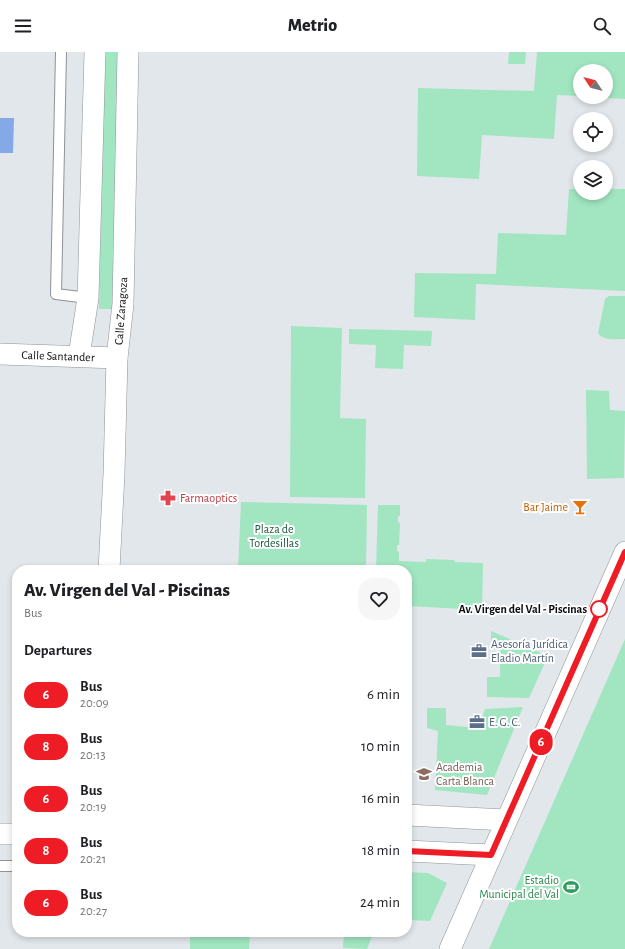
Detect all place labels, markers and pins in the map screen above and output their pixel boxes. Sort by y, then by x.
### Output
pharmacy icon: Farmaoptics [159,489,177,507]
place label: Farmaoptics [180,492,237,504]
bar icon: Bar Jaime [571,498,589,516]
place label: Bar Jaime [523,501,568,513]
marker: Av. Virgen del Val - Piscinas [590,600,608,618]
place label: Av. Virgen del Val - Piscinas [459,603,587,615]
place label: Asesoría Jurídica Eladio Martín [491,638,568,664]
office icon: Asesoría Jurídica Eladio Martín [470,642,488,660]
office icon: E. G. C. [468,713,486,731]
place label: E. G. C. [489,716,520,728]
place label: Academia Carta Blanca [436,761,494,787]
school or university icon: Academia Carta Blanca [415,765,433,783]
place label: Estadio Municipal del Val [479,874,559,900]
sports icon: Estadio Municipal del Val [562,878,580,896]

